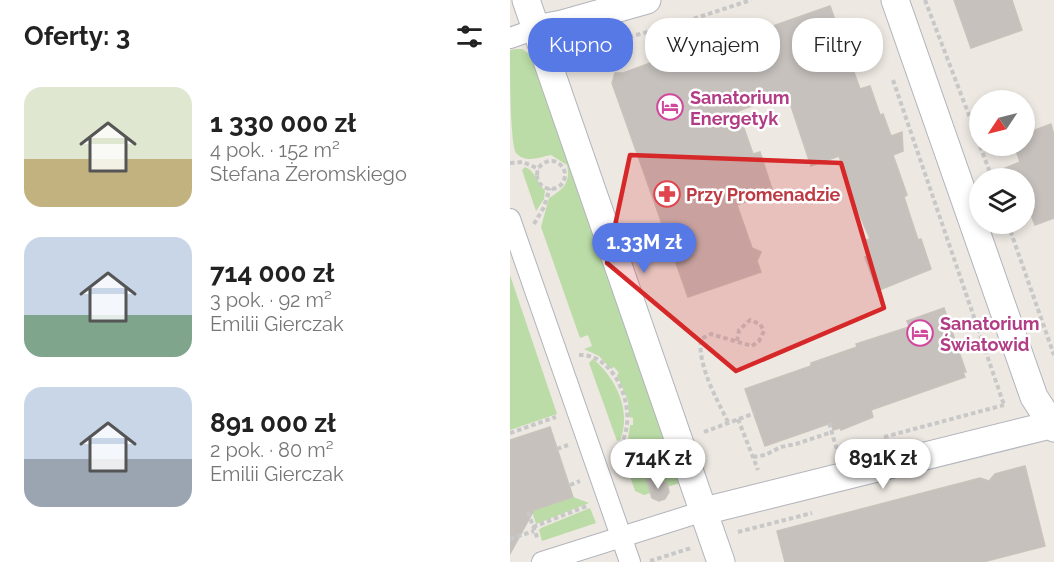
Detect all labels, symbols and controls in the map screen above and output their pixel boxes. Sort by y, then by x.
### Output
chip: Kupno [528,18,633,72]
chip: Wynajem [645,18,780,72]
chip: Filtry [792,18,883,72]
icon: filters [453,20,486,53]
text: Oferty: 3 [24,21,130,51]
place label: Sanatorium Energetyk [690,87,790,129]
north arrow [969,90,1035,156]
map controls [969,90,1035,234]
hotel icon: Sanatorium Energetyk [655,92,685,122]
text: 1 330 000 zł [210,108,356,138]
icon: home [72,111,144,183]
text: 4 pok. · 152 m² [210,138,340,162]
text: Stefana Żeromskiego [210,162,407,186]
button: layers [969,168,1035,234]
pharmacy icon: Przy Promenadzie [652,179,682,209]
place label: Przy Promenadzie [686,184,841,205]
pin: 1.33M zł [582,223,706,274]
text: 1.33M zł [606,230,682,254]
text: 714 000 zł [210,258,334,288]
icon: home [72,261,144,333]
text: 3 pok. · 92 m² [210,288,332,312]
text: Emilii Gierczak [210,312,344,336]
place label: Sanatorium Światowid [940,313,1040,355]
hotel icon: Sanatorium Światowid [905,318,935,348]
text: 891 000 zł [210,408,336,438]
icon: home [72,411,144,483]
text: 2 pok. · 80 m² [210,438,333,462]
pin: 714K zł [603,439,713,490]
pin: 891K zł [828,439,938,490]
text: 714K zł [624,446,692,470]
text: 891K zł [849,446,917,470]
text: Emilii Gierczak [210,462,344,486]

